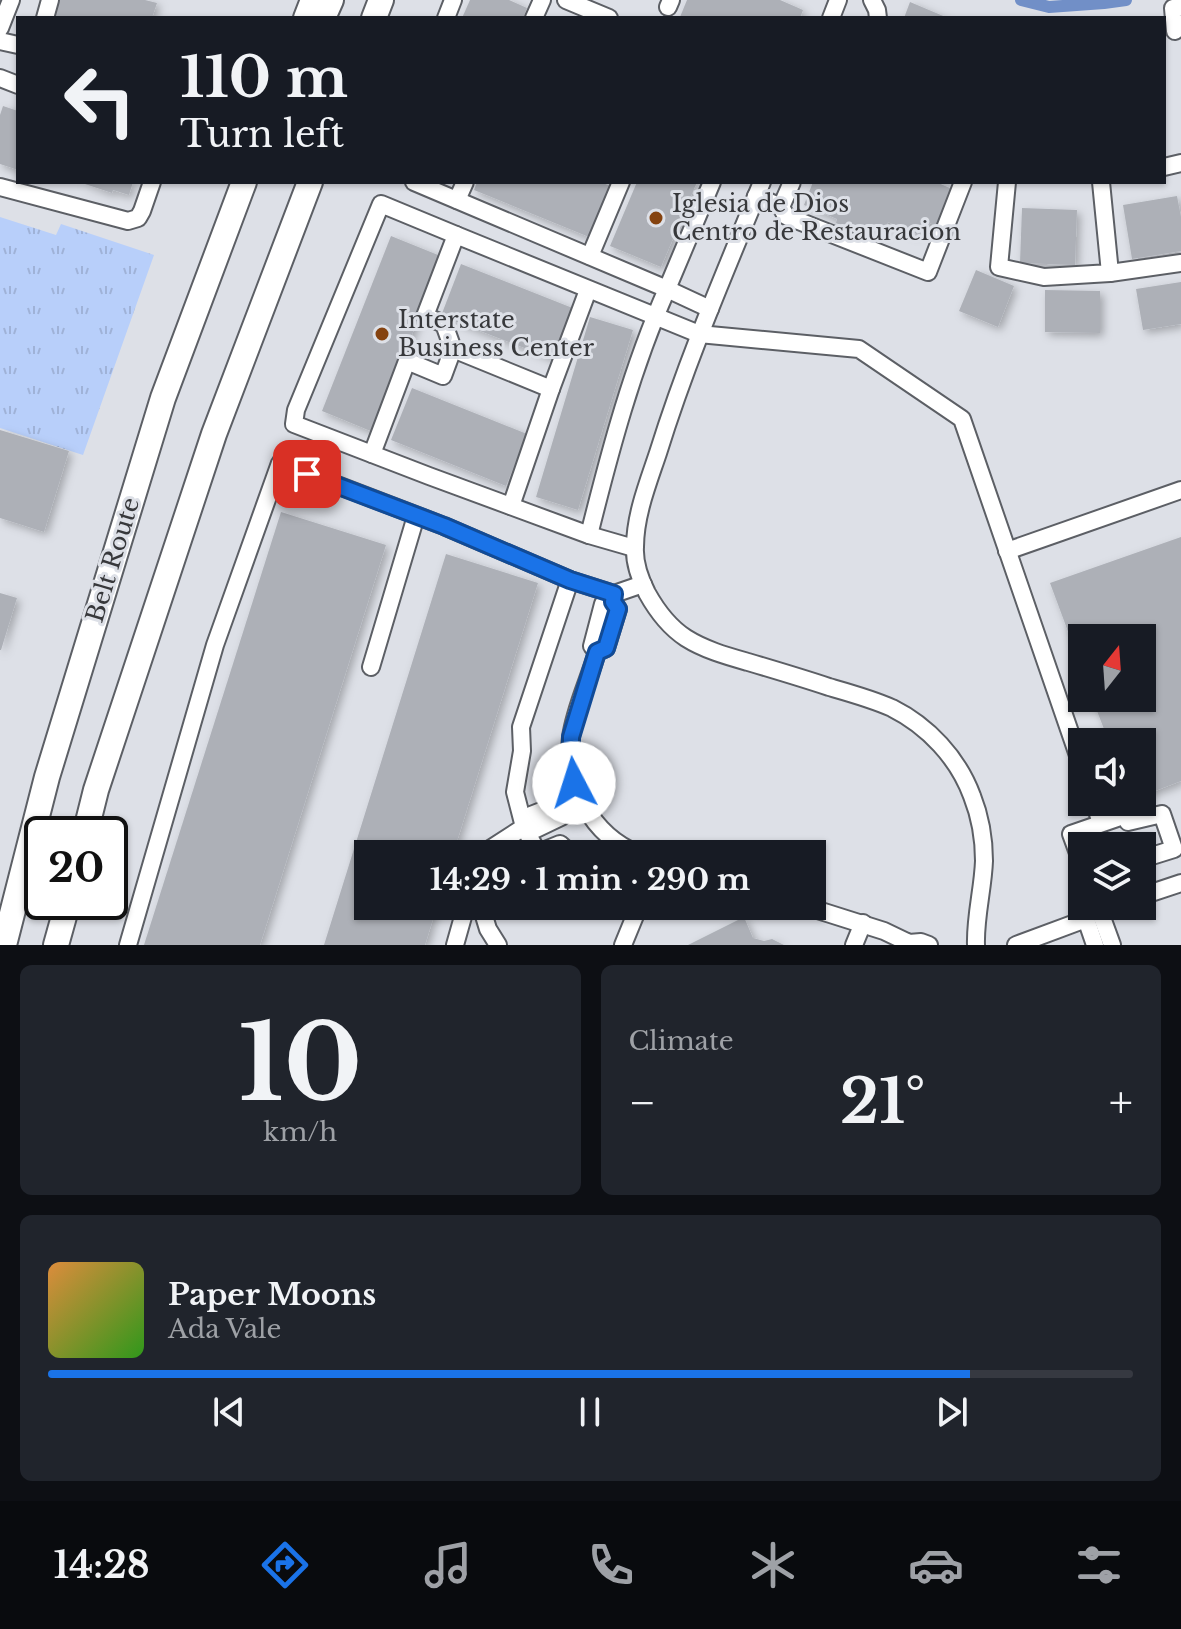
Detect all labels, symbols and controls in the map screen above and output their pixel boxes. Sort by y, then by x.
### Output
text: 110 m [180,43,348,112]
icon: left [48,48,152,152]
text: Turn left [180,112,344,157]
place label: Iglesia de Dios Centro de Restauracion [672,189,961,246]
marker: Iglesia de Dios Centro de Restauracion [647,209,665,227]
place label: Interstate Business Center [398,305,595,362]
marker: Interstate Business Center [373,325,391,343]
pin [273,440,341,508]
icon: arrive [285,452,329,496]
street label: Belt Route [80,494,145,626]
north arrow [1068,624,1156,712]
map controls [1068,624,1156,920]
button: sound [1068,728,1156,816]
position arrow [532,741,616,825]
speed limit sign: 20 [24,816,128,920]
button: layers [1068,832,1156,920]
text: 14:29 · 1 min · 290 m [430,861,750,898]
text: 10 [238,999,362,1128]
text: Climate [629,1025,734,1057]
text: 21° [840,1065,925,1139]
text: − [629,1075,656,1130]
text: + [1109,1075,1133,1130]
text: km/h [263,1116,337,1148]
text: Paper Moons [168,1276,376,1313]
text: Ada Vale [168,1313,281,1345]
icon: previous [207,1390,251,1434]
icon: pause [568,1390,612,1434]
icon: next [930,1390,974,1434]
icon: directions [257,1537,313,1593]
icon: music [420,1537,476,1593]
icon: phone [583,1537,639,1593]
icon: climate [745,1537,801,1593]
icon: car [908,1537,964,1593]
icon: filters [1071,1537,1127,1593]
text: 14:28 [53,1543,150,1588]

